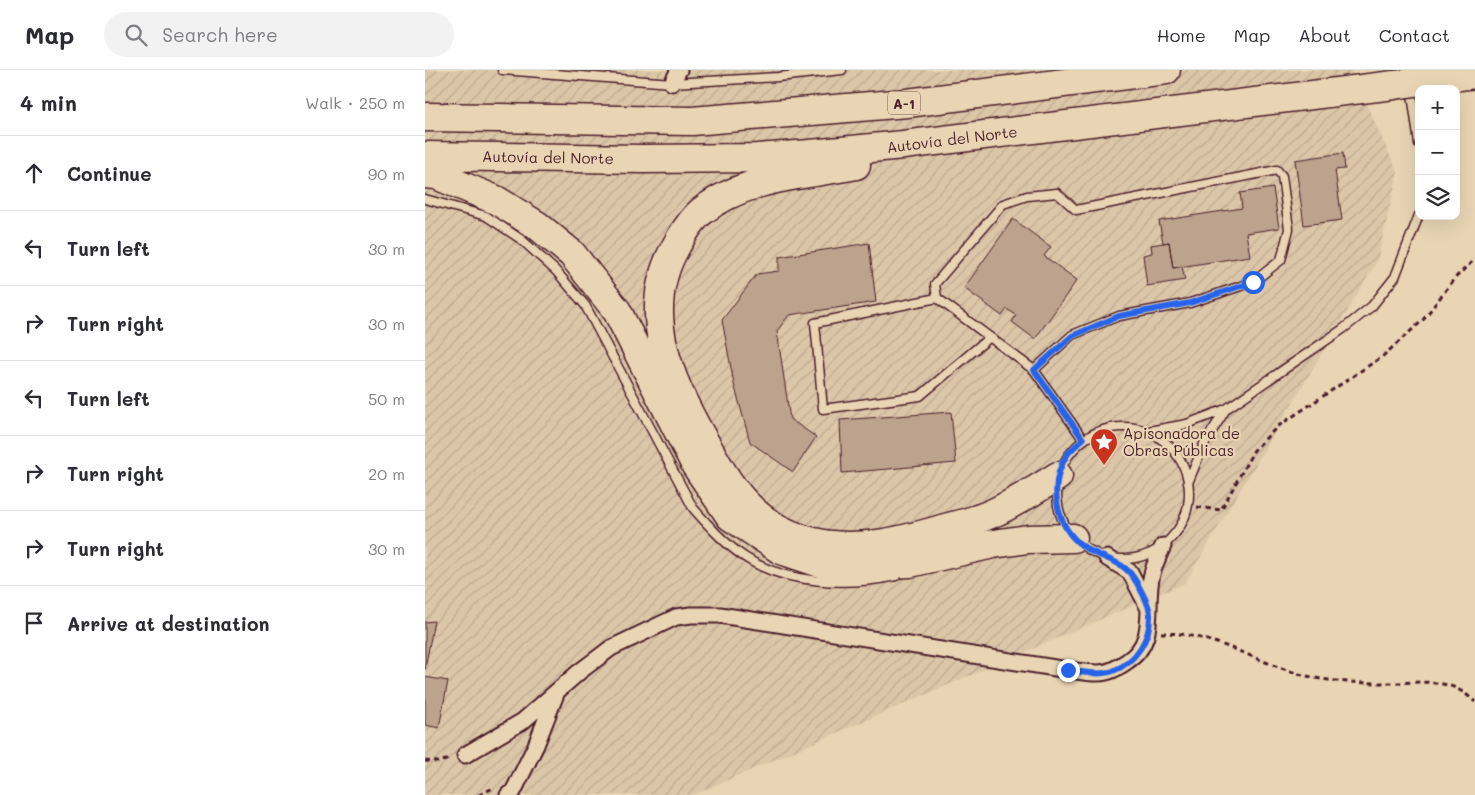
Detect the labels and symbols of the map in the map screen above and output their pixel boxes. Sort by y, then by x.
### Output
road number: A-1 [888,92,920,114]
street label: Autovía del Norte [885,121,1019,157]
street label: Autovía del Norte [482,146,614,168]
route start [1242,271,1265,294]
place label: Apisonadora de Obras Públicas [1123,423,1240,460]
place icon: Apisonadora de Obras Públicas [1089,427,1119,466]
route end [1057,659,1080,682]

